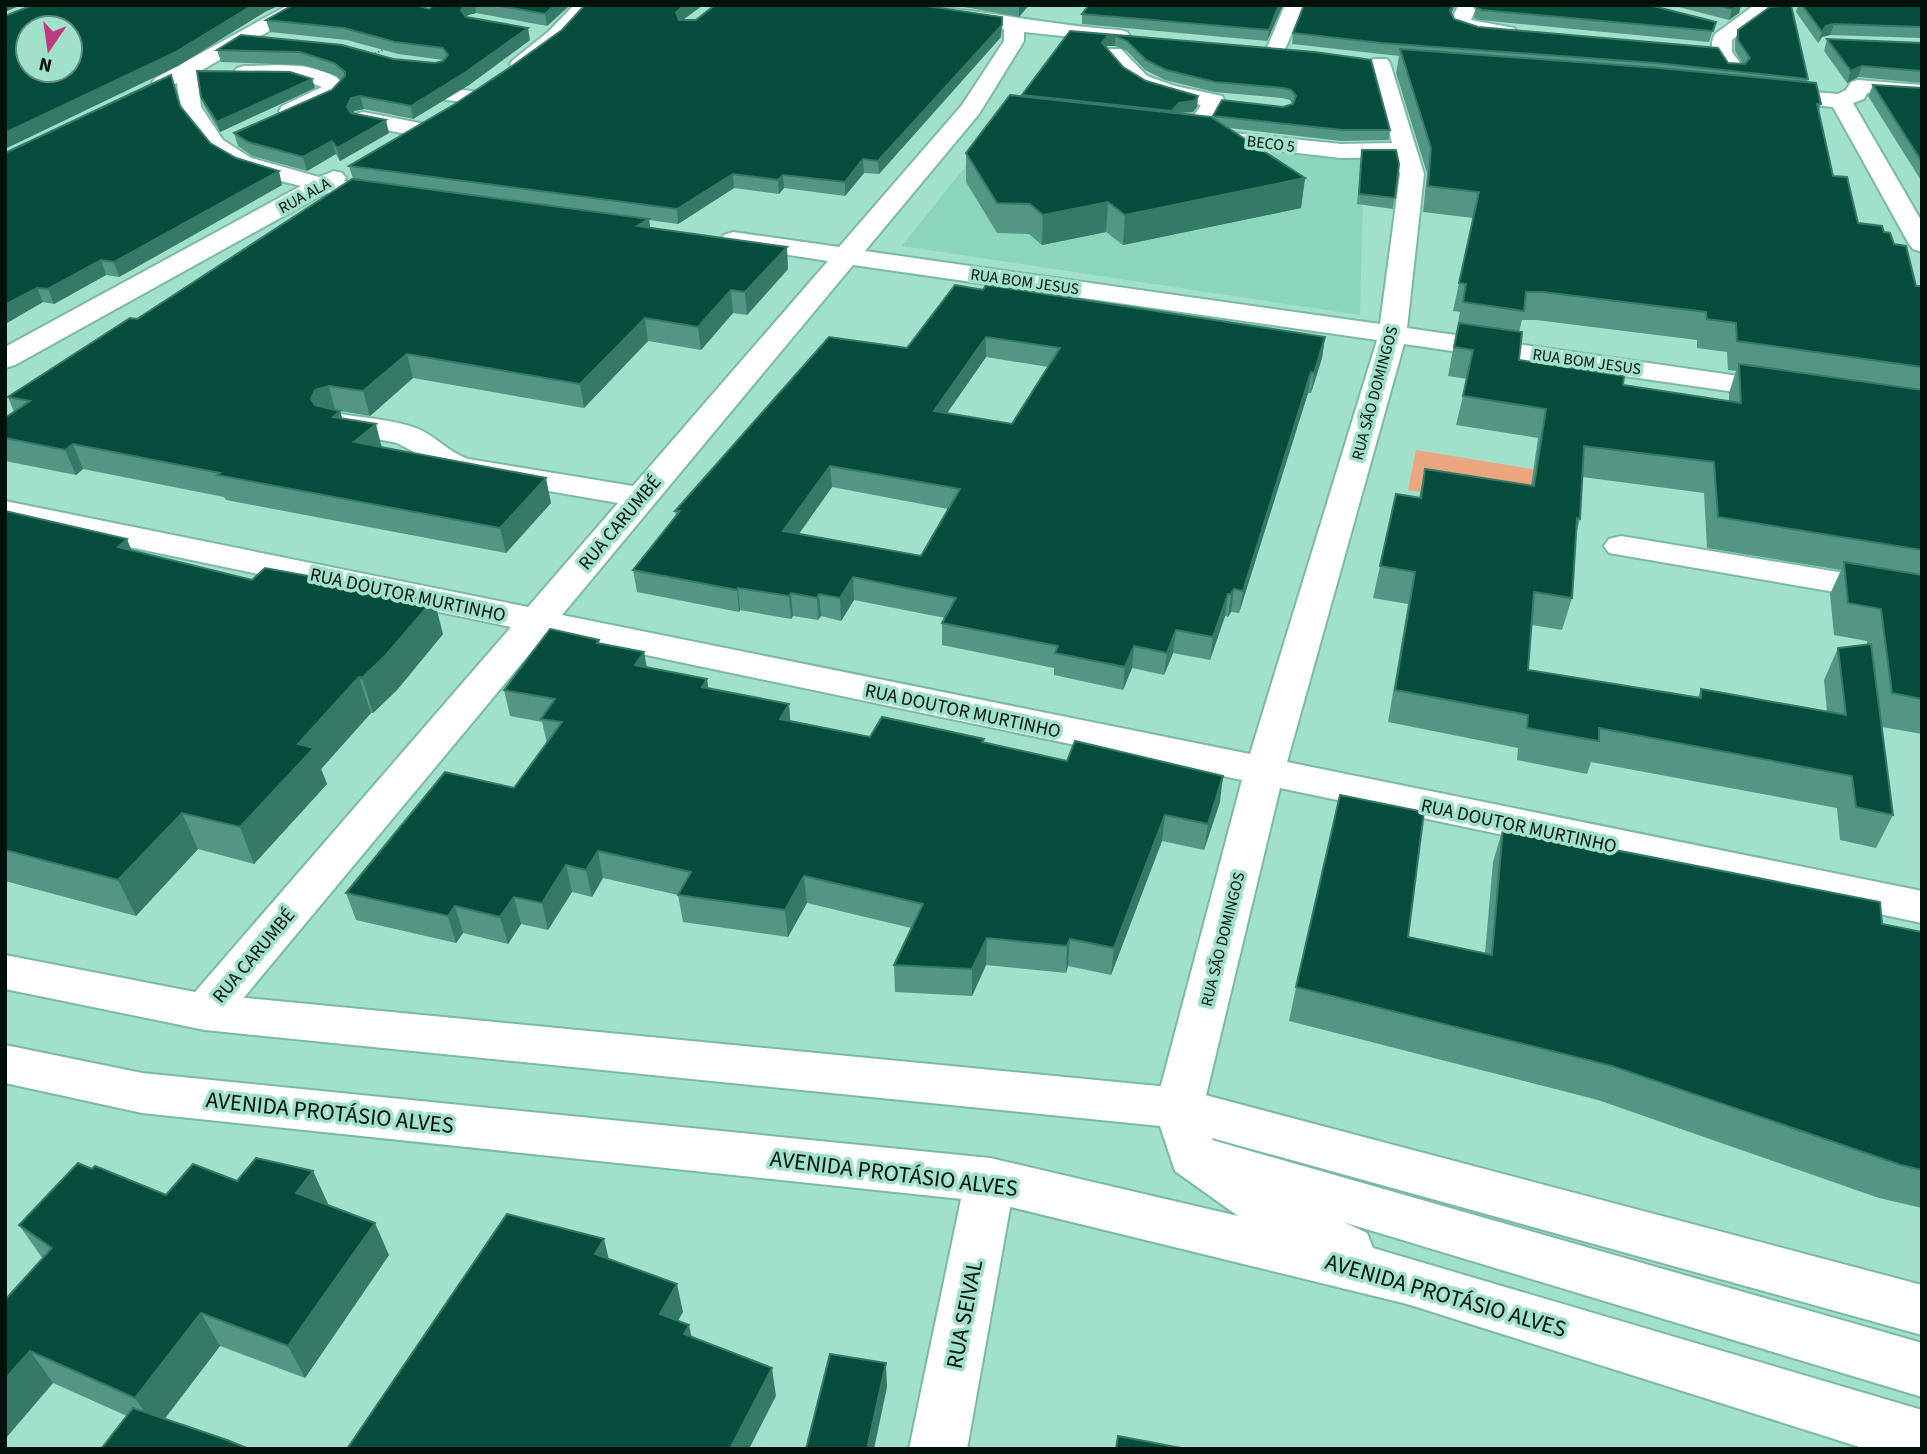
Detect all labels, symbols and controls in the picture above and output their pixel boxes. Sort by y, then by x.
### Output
north arrow [14,14,84,84]
text: N [36,50,55,79]
street label: BECO 5 [1246,130,1296,158]
street label: RUA ALA [275,172,335,219]
street label: RUA BOM JESUS [969,263,1080,300]
street label: RUA SÃO DOMINGOS [1347,324,1403,463]
street label: RUA BOM JESUS [1531,343,1642,380]
street label: RUA CARUMBÉ [572,470,668,576]
street label: RUA DOUTOR MURTINHO [307,562,508,629]
street label: RUA DOUTOR MURTINHO [862,678,1063,745]
street label: RUA DOUTOR MURTINHO [1418,793,1619,860]
street label: RUA SÃO DOMINGOS [1196,870,1250,1009]
street label: RUA CARUMBÉ [206,903,302,1009]
street label: AVENIDA PROTÁSIO ALVES [204,1083,456,1142]
street label: AVENIDA PROTÁSIO ALVES [768,1142,1020,1205]
street label: AVENIDA PROTÁSIO ALVES [1322,1245,1570,1346]
street label: RUA SEIVAL [938,1257,991,1371]

